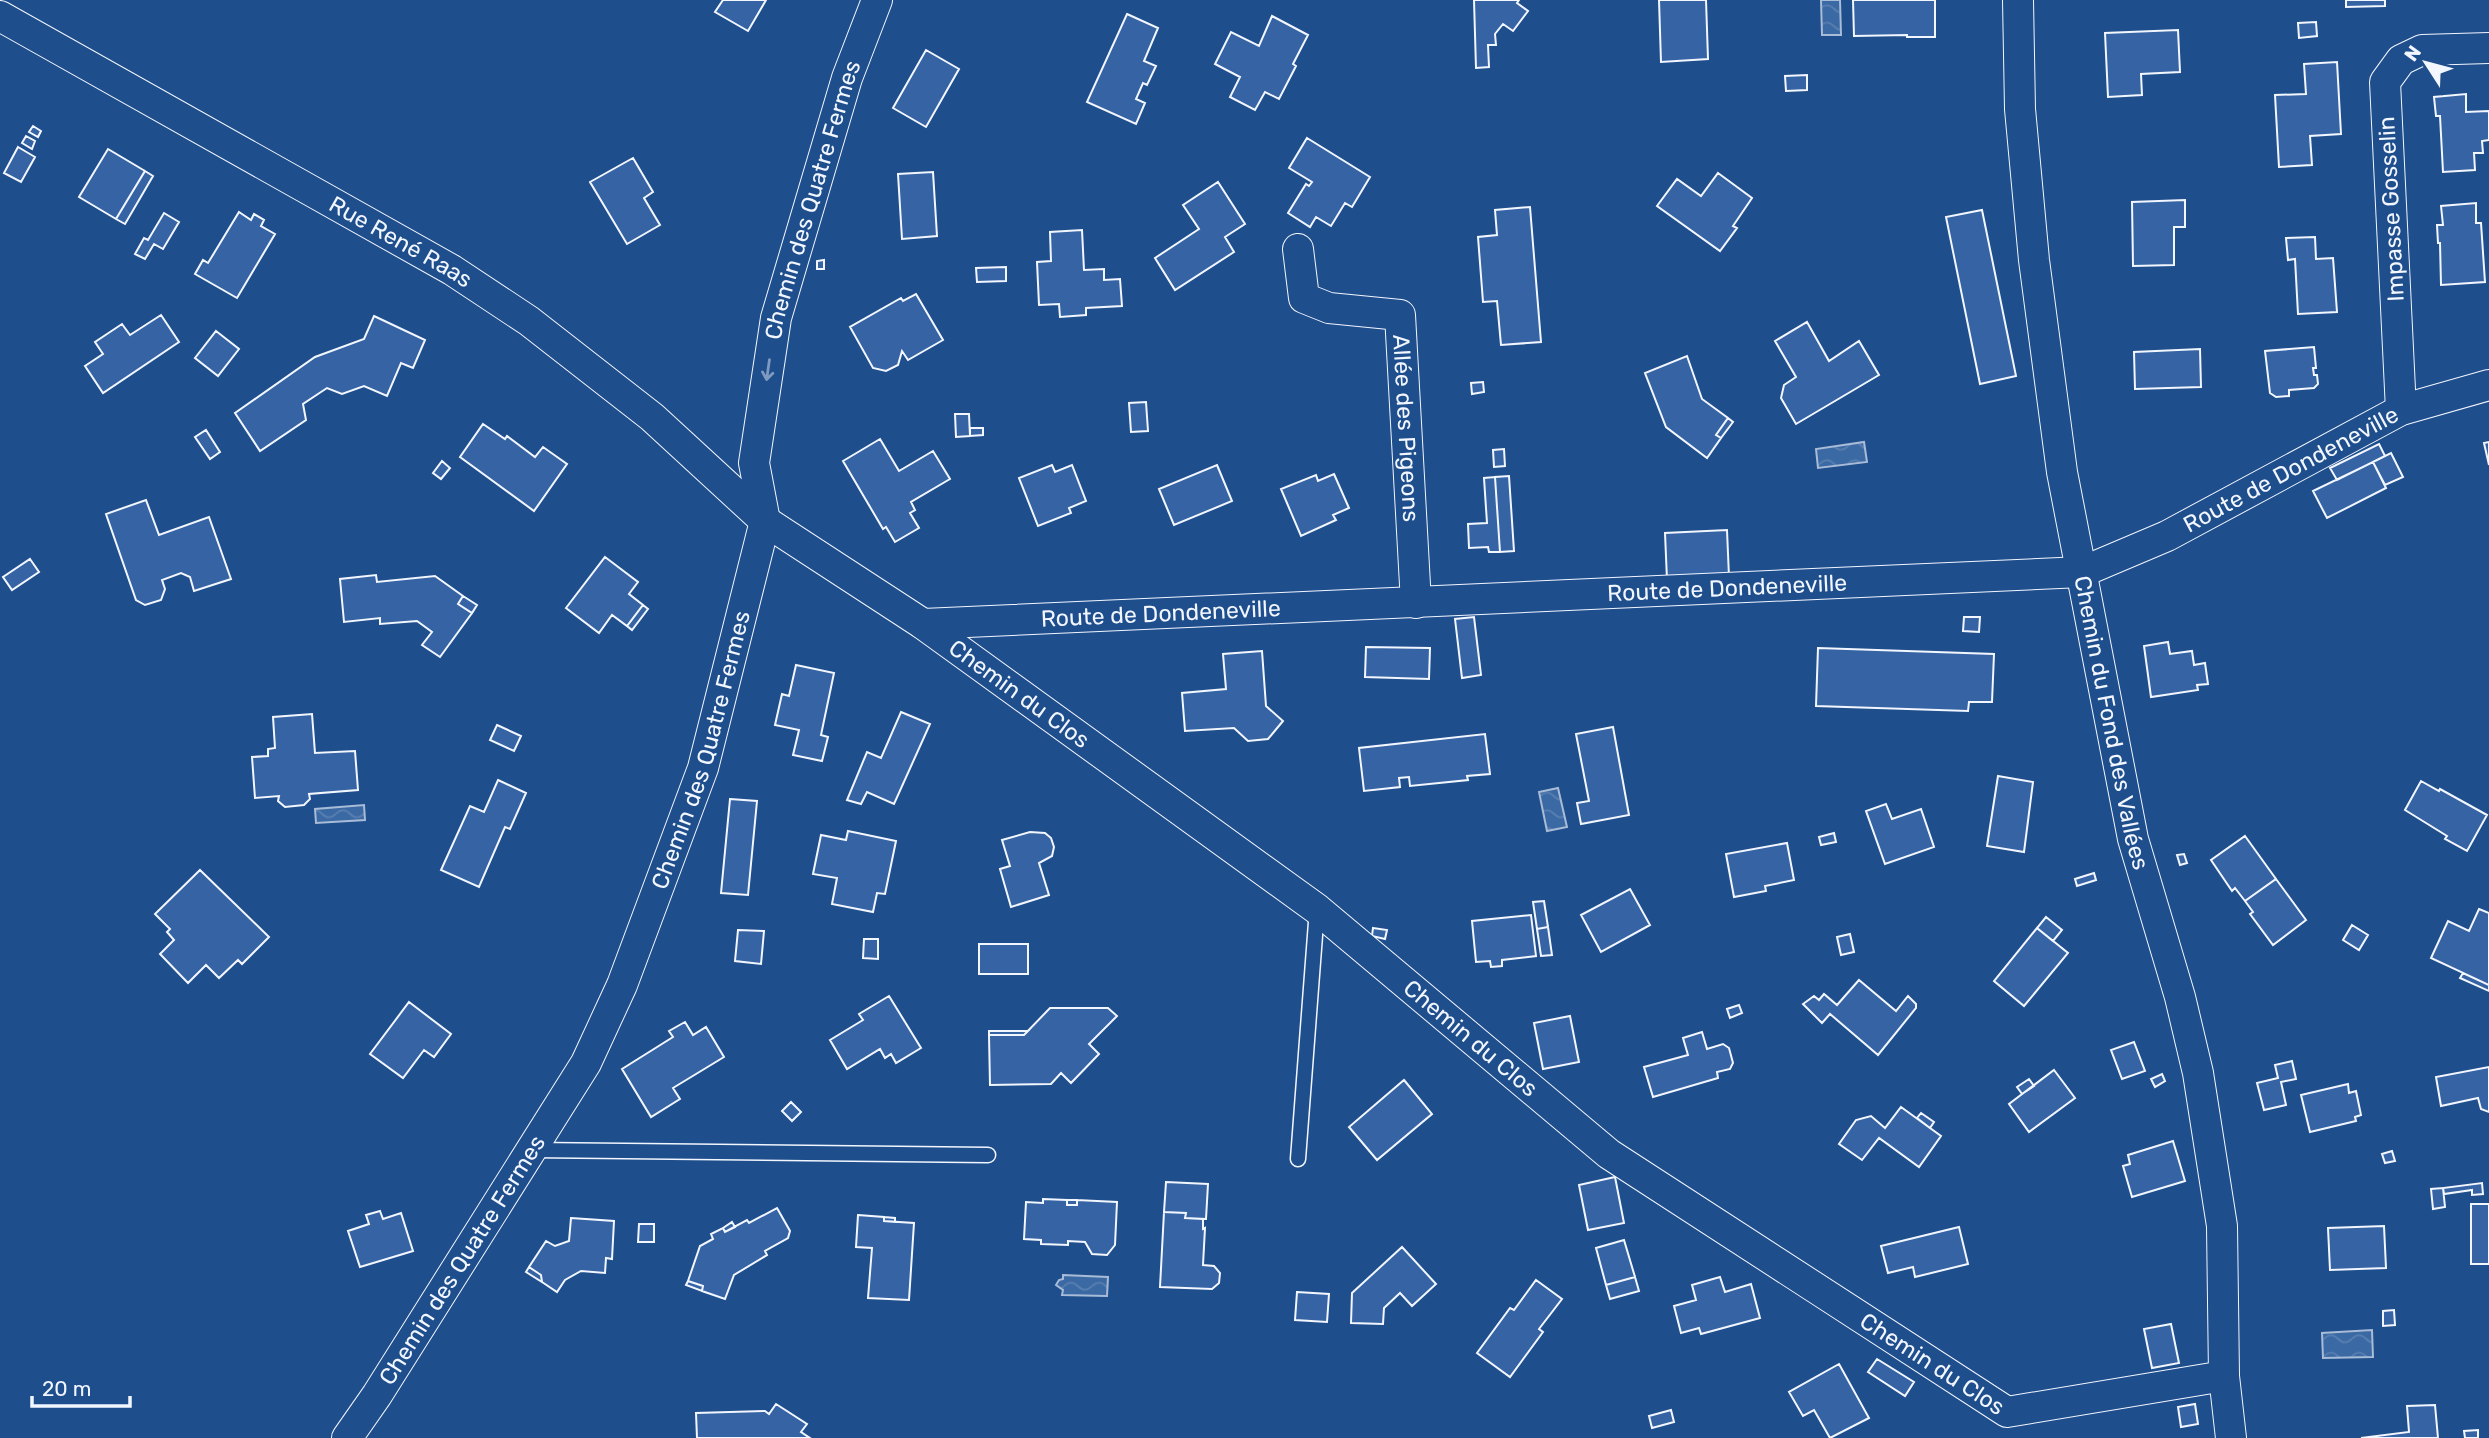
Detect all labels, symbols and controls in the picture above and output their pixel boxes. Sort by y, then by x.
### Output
north arrow [2391,28,2461,98]
text: N [2399,41,2426,66]
street label: Chemin des Quatre Fermes [759,56,867,341]
street label: Impasse Gosselin [2372,116,2410,302]
street label: Rue René Raas [324,190,478,294]
street label: Allée des Pigeons [1387,334,1425,523]
one-way arrow [761,358,774,381]
street label: Route de Dondeneville [2178,400,2403,539]
street label: Route de Dondeneville [1607,569,1848,607]
street label: Chemin du Fond des Vallées [2068,573,2155,873]
street label: Route de Dondeneville [1040,594,1281,633]
street label: Chemin des Quatre Fermes [645,608,756,893]
street label: Chemin du Clos [944,633,1095,754]
street label: Chemin du Clos [1398,974,1544,1102]
street label: Chemin des Quatre Fermes [373,1130,551,1390]
street label: Chemin du Clos [1855,1307,2010,1421]
scale bar [32,1364,130,1408]
text: 20 m [42,1376,91,1401]

